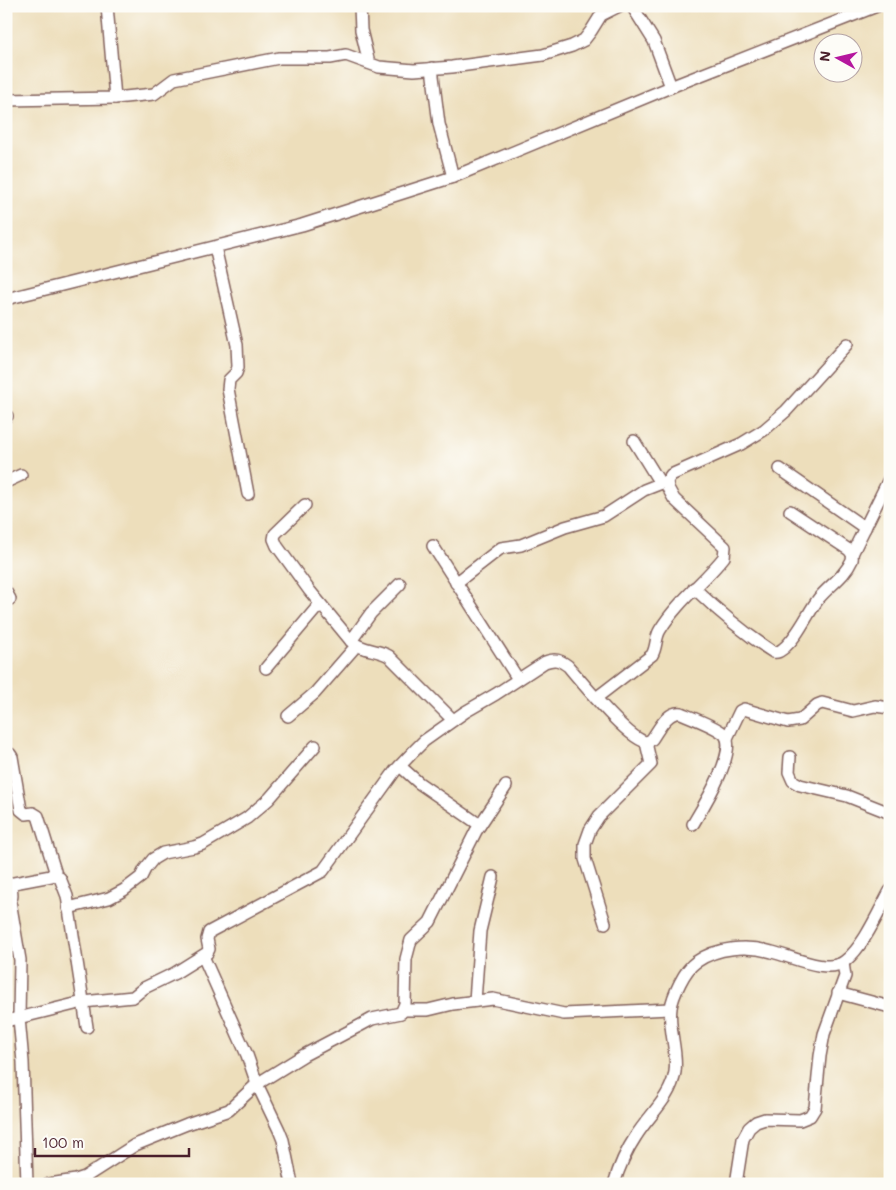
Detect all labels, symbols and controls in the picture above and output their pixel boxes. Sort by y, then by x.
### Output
north arrow [814,32,864,82]
text: N [814,50,835,63]
scale bar [35,1125,189,1157]
text: 100 m [42,1132,84,1152]

